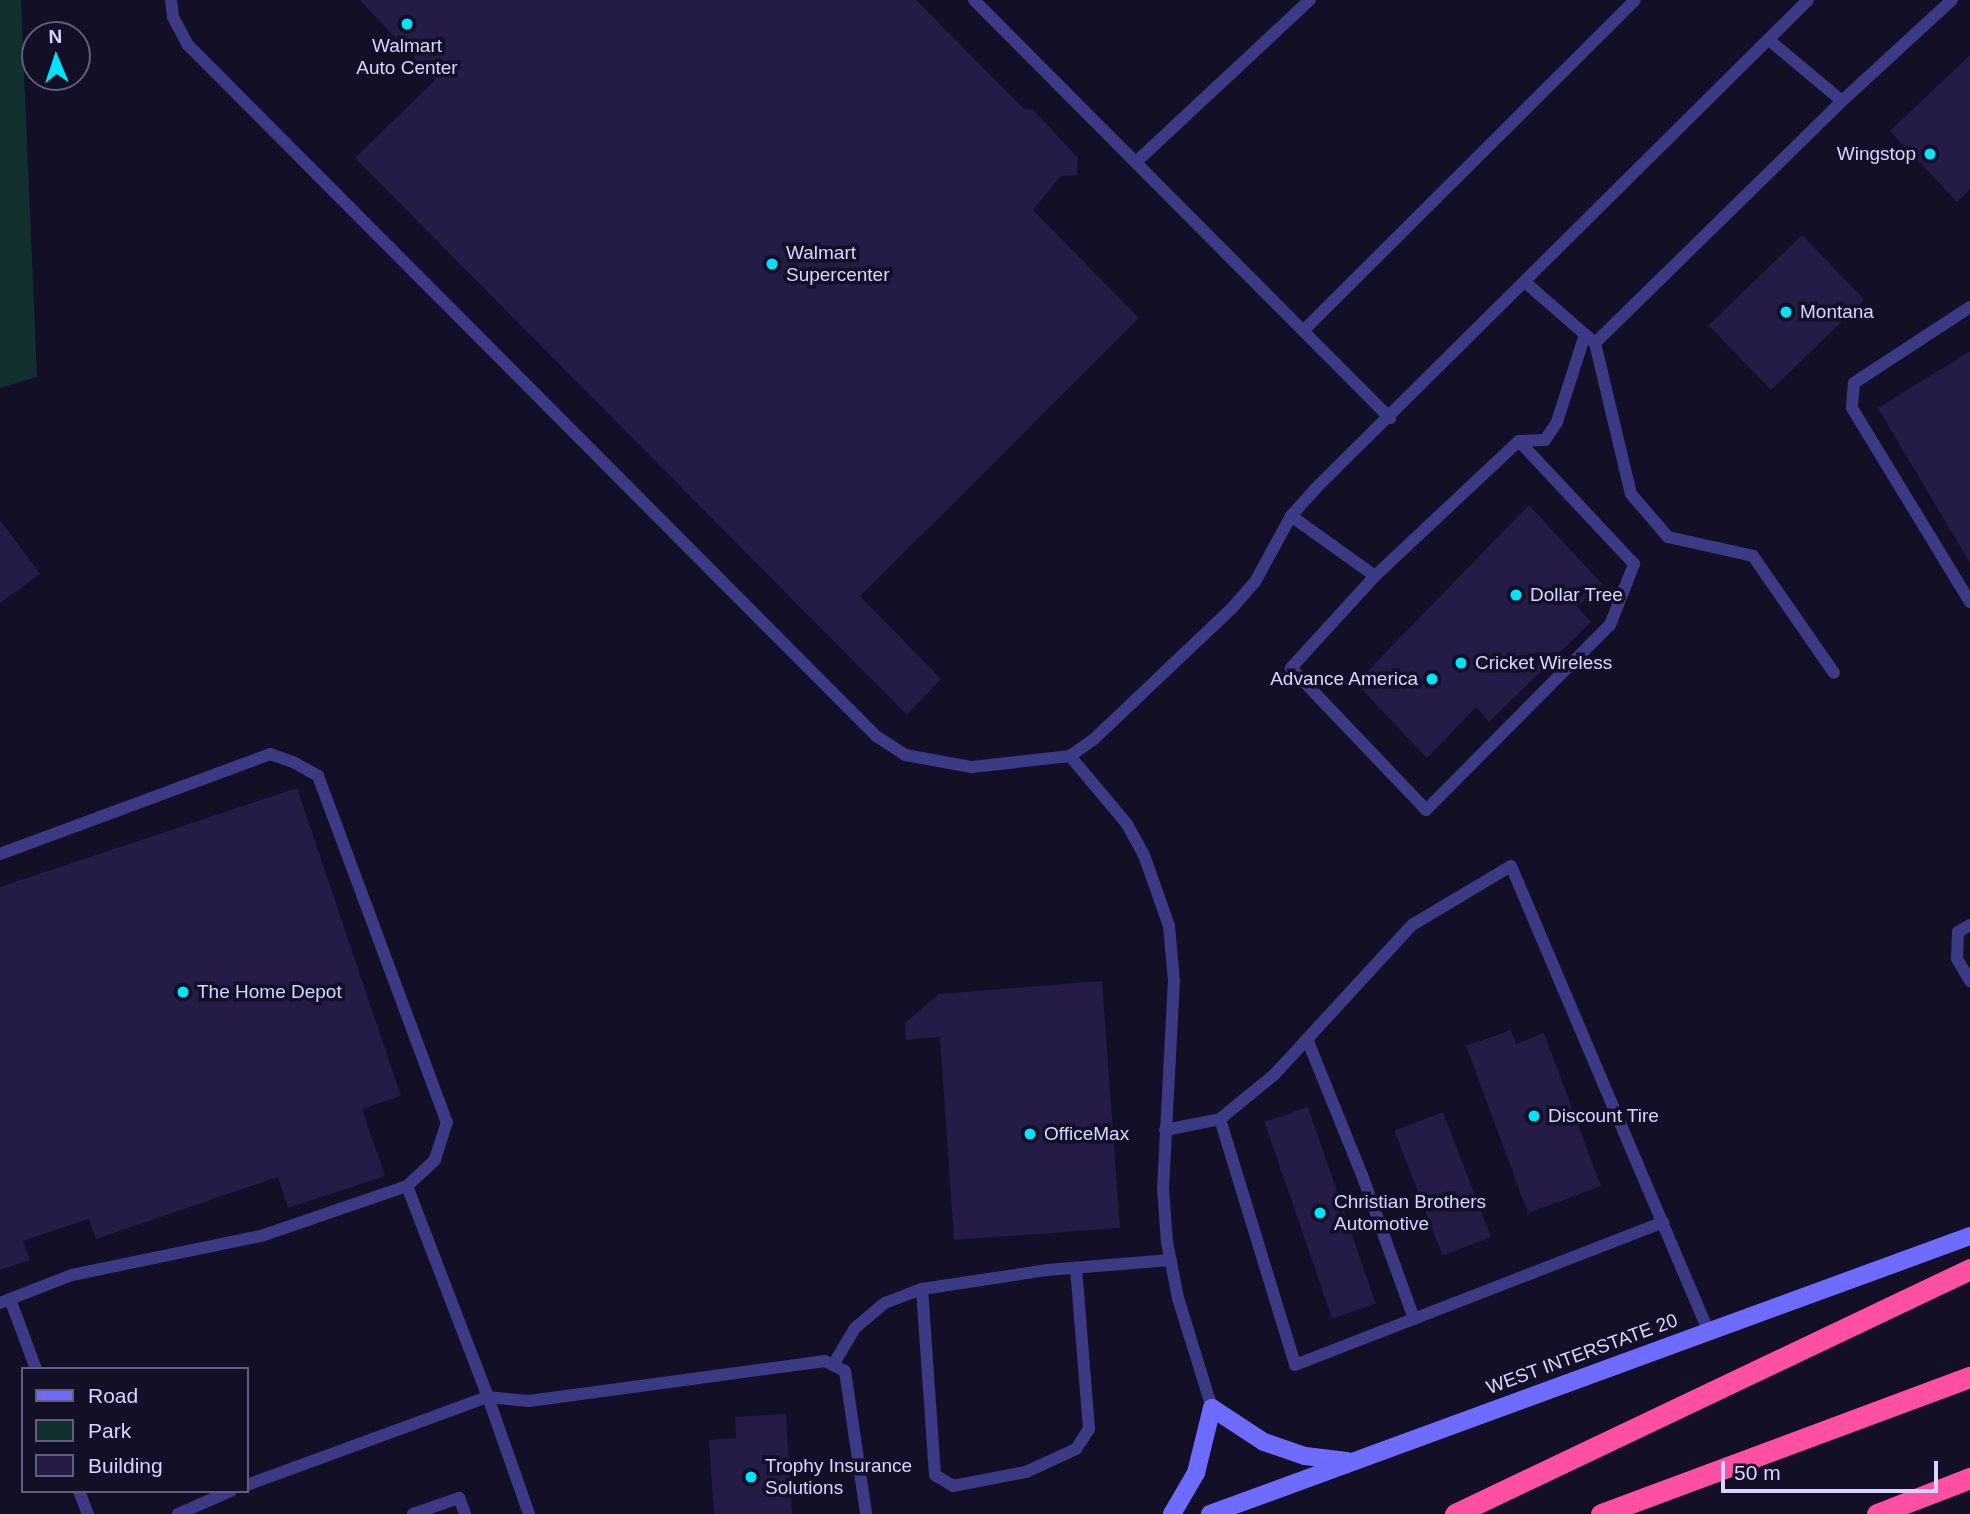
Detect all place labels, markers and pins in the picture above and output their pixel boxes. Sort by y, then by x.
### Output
marker: Walmart Auto Center [399,16,415,32]
place label: Walmart Auto Center [356,35,458,79]
place label: Wingstop [1837,143,1916,165]
marker: Wingstop [1922,146,1938,162]
place label: Walmart Supercenter [786,242,890,286]
marker: Walmart Supercenter [764,256,780,272]
place label: Montana [1800,301,1874,323]
marker: Montana [1778,304,1794,320]
place label: Dollar Tree [1530,584,1623,606]
marker: Dollar Tree [1508,587,1524,603]
place label: Cricket Wireless [1475,652,1612,674]
marker: Cricket Wireless [1453,655,1469,671]
place label: Advance America [1269,668,1418,690]
marker: Advance America [1424,671,1440,687]
place label: The Home Depot [197,981,342,1003]
marker: The Home Depot [175,984,191,1000]
place label: Discount Tire [1548,1105,1659,1127]
marker: Discount Tire [1526,1108,1542,1124]
place label: OfficeMax [1044,1123,1129,1145]
marker: OfficeMax [1022,1126,1038,1142]
place label: Christian Brothers Automotive [1334,1191,1486,1235]
marker: Christian Brothers Automotive [1312,1205,1328,1221]
place label: Trophy Insurance Solutions [765,1455,912,1499]
marker: Trophy Insurance Solutions [743,1469,759,1485]

